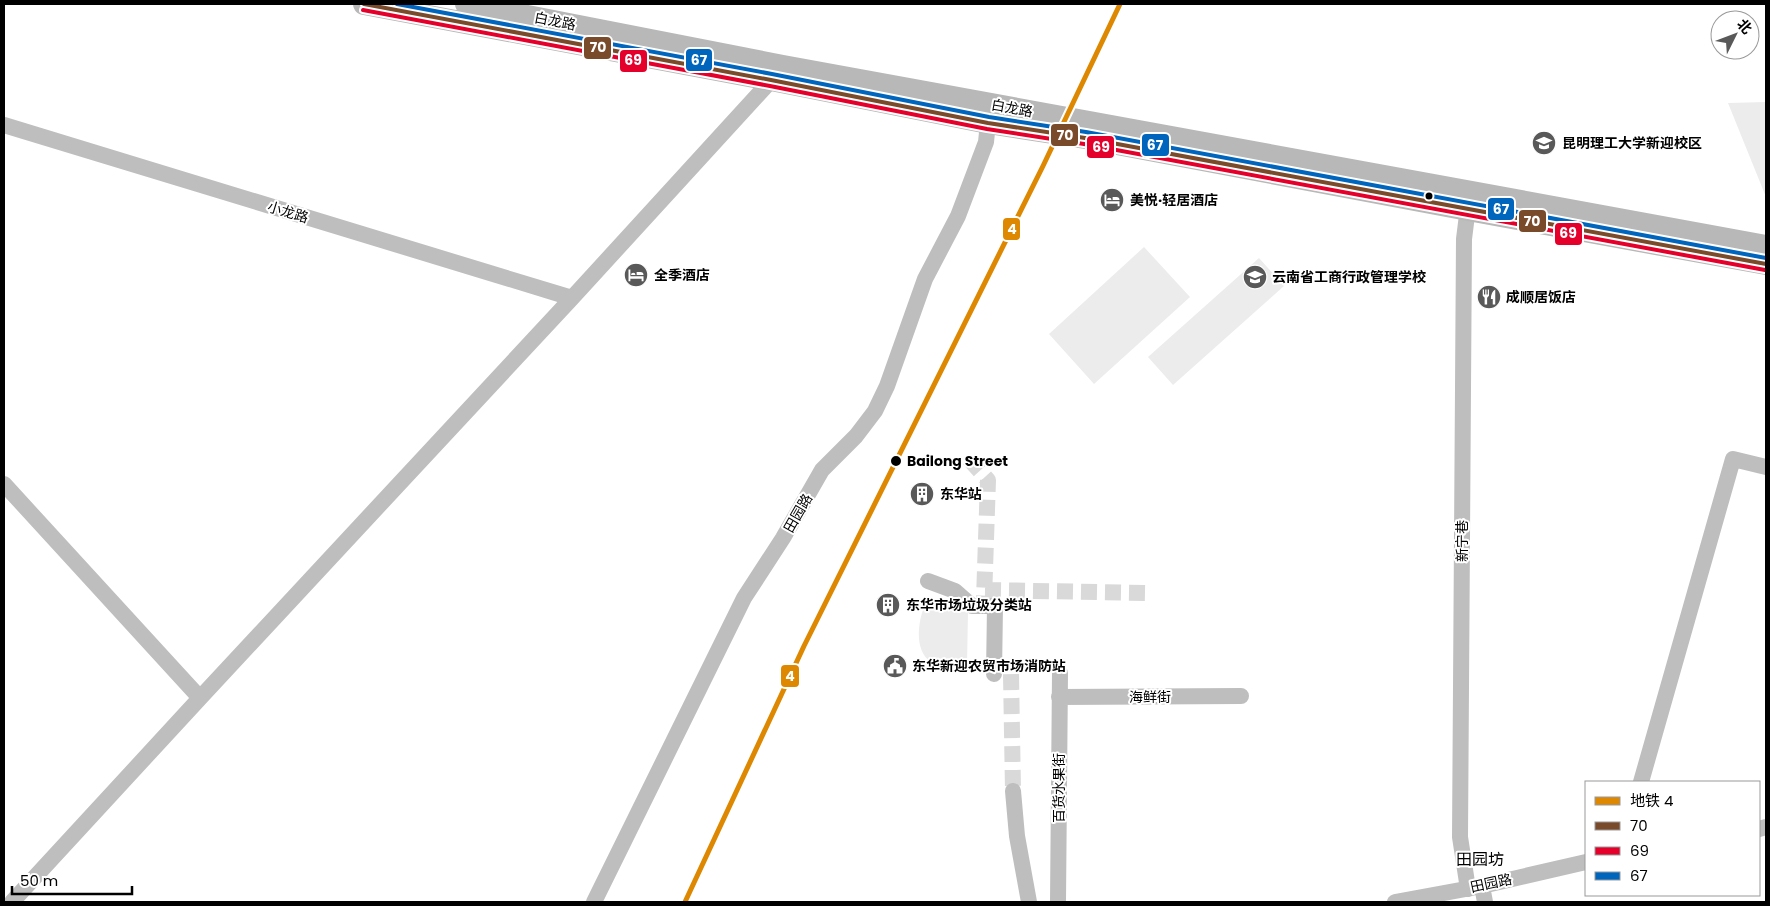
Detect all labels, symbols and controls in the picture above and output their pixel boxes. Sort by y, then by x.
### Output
street label: 白龙路 [532,7,578,35]
north arrow [1710,10,1760,60]
text: 北 [1733,14,1757,38]
line badge: 70 [583,36,612,60]
text: 70 [590,37,606,57]
line badge: 67 [685,48,713,72]
line badge: 69 [619,49,648,73]
text: 69 [624,50,642,70]
text: 67 [691,50,708,70]
street label: 白龙路 [990,95,1034,121]
line badge: 70 [1050,123,1079,147]
text: 70 [1057,125,1073,145]
school or university icon: 昆明理工大学新迎校区 [1531,130,1557,156]
line badge: 67 [1141,133,1170,157]
place label: 昆明理工大学新迎校区 [1562,133,1702,153]
line badge: 69 [1086,135,1115,159]
text: 67 [1147,135,1164,155]
text: 69 [1092,137,1110,157]
hotel icon: 美悦·轻居酒店 [1099,187,1125,213]
place label: 美悦·轻居酒店 [1130,190,1218,210]
unlabelled marker [1424,191,1434,201]
street label: 小龙路 [265,196,311,228]
line badge: 67 [1487,197,1515,221]
text: 67 [1493,199,1510,219]
line badge: 70 [1518,209,1547,233]
text: 70 [1524,211,1540,231]
line badge: 4 [1002,217,1021,241]
text: 4 [1007,219,1017,239]
line badge: 69 [1554,222,1583,246]
text: 69 [1559,223,1577,243]
hotel icon: 全季酒店 [623,262,649,288]
school or university icon: 云南省工商行政管理学校 [1242,264,1268,290]
place label: 全季酒店 [654,265,710,285]
place label: 云南省工商行政管理学校 [1272,267,1426,287]
restaurant icon: 成顺居饭店 [1476,284,1502,310]
place label: 成顺居饭店 [1506,287,1576,307]
place label: Bailong Street [907,451,1008,471]
marker: Bailong Street [889,454,903,468]
building icon: 东华站 [909,481,935,507]
place label: 东华站 [940,484,982,504]
street label: 田园路 [779,490,817,536]
street label: 新宁巷 [1452,520,1472,562]
building icon: 东华市场垃圾分类站 [875,592,901,618]
place label: 东华市场垃圾分类站 [906,595,1032,615]
public building icon: 东华新迎农贸市场消防站 [882,653,908,679]
place label: 东华新迎农贸市场消防站 [912,656,1066,676]
line badge: 4 [780,664,800,688]
text: 4 [785,666,795,686]
street label: 海鲜街 [1129,687,1171,707]
street label: 百货水果街 [1049,753,1069,823]
legend [1585,781,1760,896]
text: 地铁 4 [1630,790,1673,811]
text: 70 [1630,815,1648,836]
text: 69 [1630,840,1649,861]
district label: 田园坊 [1456,848,1504,871]
scale bar [12,864,132,896]
text: 67 [1630,865,1648,886]
street label: 田园路 [1468,869,1514,897]
text: 50 m [20,870,58,891]

